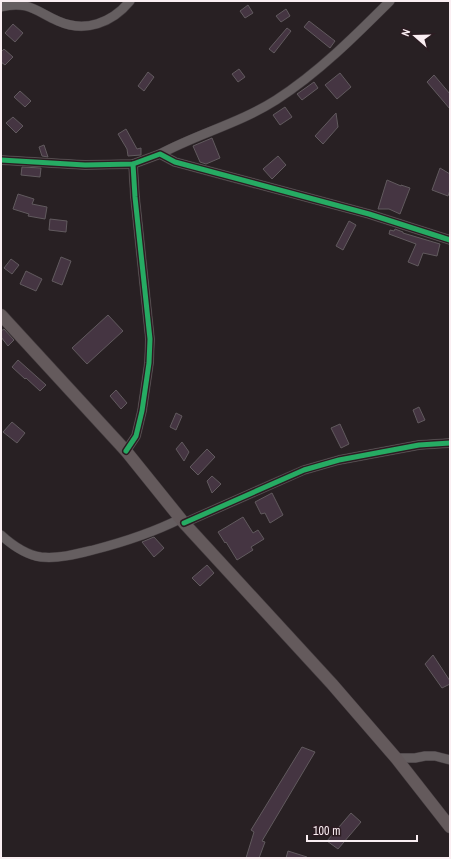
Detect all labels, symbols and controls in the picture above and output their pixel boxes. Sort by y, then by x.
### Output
north arrow [395,16,435,56]
text: N [398,27,413,38]
scale bar [307,817,417,843]
text: 100 m [313,823,340,839]

